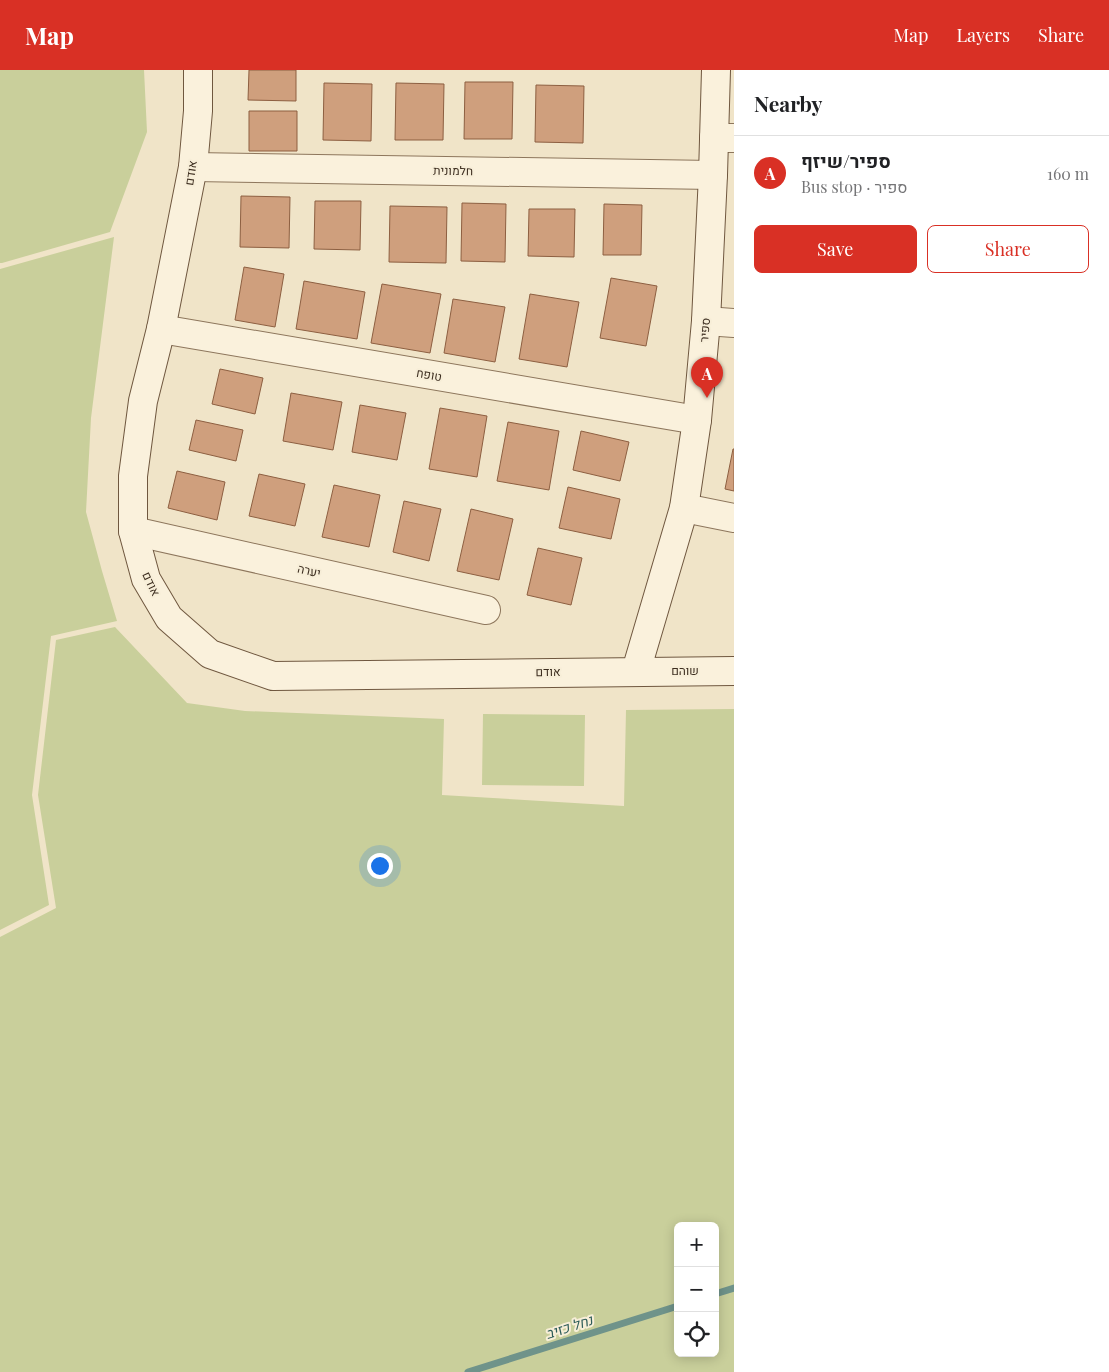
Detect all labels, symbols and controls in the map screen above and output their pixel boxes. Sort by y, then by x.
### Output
text: Map [25,19,74,51]
text: Map [893,23,928,47]
text: Layers [956,23,1010,47]
text: Share [1038,23,1084,47]
text: Nearby [754,89,823,117]
text: ספיר/שיזף [801,147,891,173]
street label: אודם [180,159,200,187]
street label: חלמונית [433,162,473,178]
text: A [765,163,775,184]
text: 160 m [1047,163,1089,184]
text: Bus stop · ספיר [801,176,907,197]
button: Save [754,225,917,273]
button: Share [927,225,1089,273]
street label: ספיר [695,317,713,343]
pin: A [691,357,723,398]
street label: טופח [415,364,443,384]
street label: יערה [296,560,322,580]
street label: אודם [139,569,165,599]
street label: שוהם [671,662,699,678]
street label: אודם [535,663,561,679]
your location [367,853,393,879]
map controls [674,1222,719,1357]
button: + [674,1222,719,1267]
button: − [674,1267,719,1312]
water label: נחל כזיב [543,1310,596,1343]
button: locate [674,1312,719,1357]

